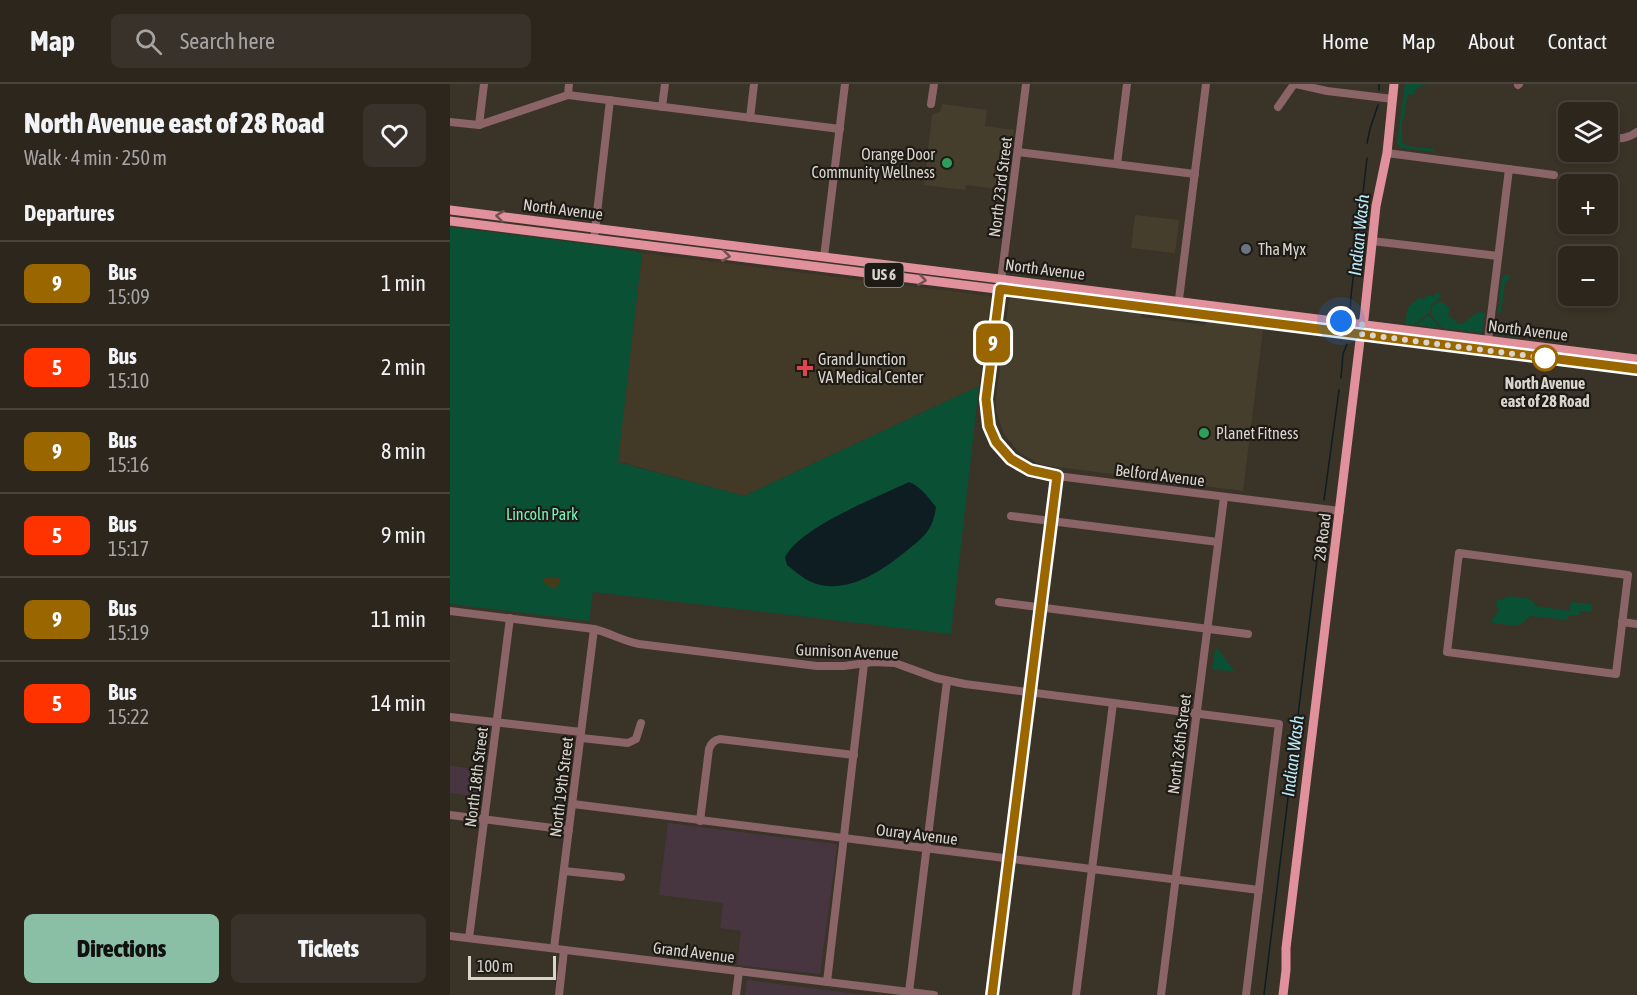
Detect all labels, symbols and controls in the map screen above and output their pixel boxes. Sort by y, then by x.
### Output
search box [111,14,531,68]
text: Map [30,25,75,57]
icon: search [132,25,165,58]
text: Search here [180,28,275,54]
text: Home [1322,29,1369,53]
text: Map [1402,29,1436,53]
text: About [1469,29,1515,53]
text: Contact [1548,29,1607,53]
map controls [1558,102,1618,306]
button: layers [1558,102,1618,162]
button: heart [363,104,426,167]
text: North Avenue east of 28 Road [24,107,324,139]
street label: North 23rd Street [985,136,1015,238]
place label: Orange Door Community Wellness [811,145,935,182]
text: Walk · 4 min · 250 m [24,146,167,169]
marker: Orange Door Community Wellness [940,156,954,170]
button: + [1558,174,1618,234]
water label: Indian Wash [1344,193,1373,277]
street label: North Avenue [522,195,604,223]
text: Departures [24,200,114,226]
one-way arrow [495,211,504,223]
place label: Tha Myx [1258,240,1306,259]
marker: Tha Myx [1239,242,1253,256]
button: − [1558,246,1618,306]
one-way arrow [721,249,730,261]
street label: North Avenue [1004,255,1086,283]
text: Bus [108,259,137,285]
road number: US 6 [864,263,904,287]
text: 1 min [381,270,426,296]
text: 9 [52,271,62,295]
one-way arrow [918,273,927,285]
text: 15:09 [108,285,150,308]
your location [1326,306,1356,336]
street label: North Avenue [1487,316,1569,344]
line badge: 9 [974,324,1012,362]
text: 9 [988,331,998,355]
text: Bus [108,343,137,369]
marker: North Avenue east of 28 Road [1532,345,1558,371]
place label: Grand Junction VA Medical Center [818,350,923,386]
text: 2 min [381,354,426,380]
text: 5 [52,355,62,379]
marker: Grand Junction VA Medical Center [796,359,814,377]
text: 15:10 [108,369,149,392]
place label: North Avenue east of 28 Road [1500,374,1590,410]
place label: Planet Fitness [1216,424,1299,442]
marker: Planet Fitness [1197,426,1211,440]
text: Bus [108,427,137,453]
text: 8 min [381,438,426,464]
text: 9 [52,439,62,463]
text: 15:16 [108,453,149,476]
street label: Belford Avenue [1114,461,1206,489]
park label: Lincoln Park [506,505,578,523]
text: Bus [108,511,137,537]
street label: 28 Road [1310,512,1334,562]
text: 9 min [381,522,426,548]
text: 5 [52,523,62,547]
text: 15:17 [108,537,149,560]
text: Bus [108,595,137,621]
text: 11 min [371,606,426,632]
text: 9 [52,607,62,631]
text: 15:19 [108,621,149,644]
street label: Gunnison Avenue [795,640,899,662]
text: Bus [108,679,137,705]
text: 14 min [371,690,426,716]
text: 5 [52,691,62,715]
street label: North 26th Street [1164,693,1194,795]
text: 15:22 [108,705,149,728]
water label: Indian Wash [1277,714,1308,798]
street label: North 18th Street [461,726,491,828]
street label: North 19th Street [546,736,576,838]
street label: Ouray Avenue [875,820,959,849]
button: Directions [24,914,219,983]
button: Tickets [231,914,426,983]
street label: Grand Avenue [652,938,736,966]
scale bar [468,953,556,980]
text: 100 m [477,957,513,975]

